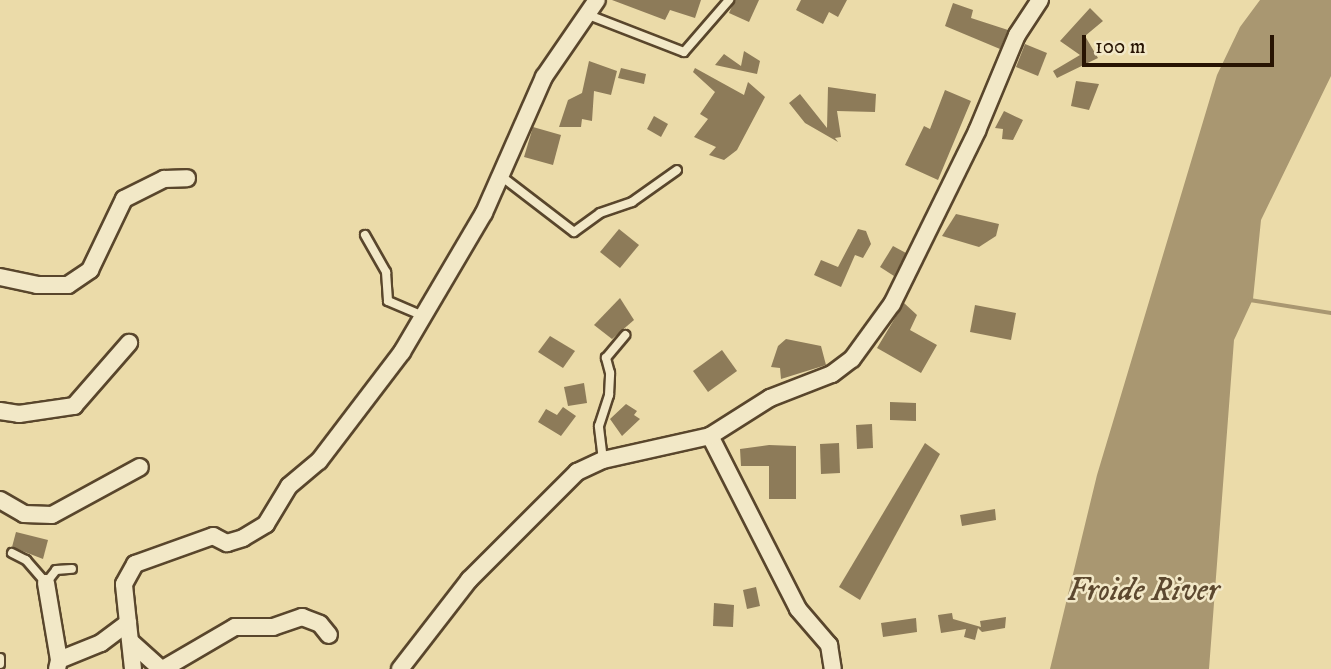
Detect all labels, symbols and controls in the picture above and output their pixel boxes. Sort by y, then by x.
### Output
scale bar [1086,21,1278,65]
text: 100 m [1095,34,1146,60]
water label: Froide River [1067,572,1219,610]

